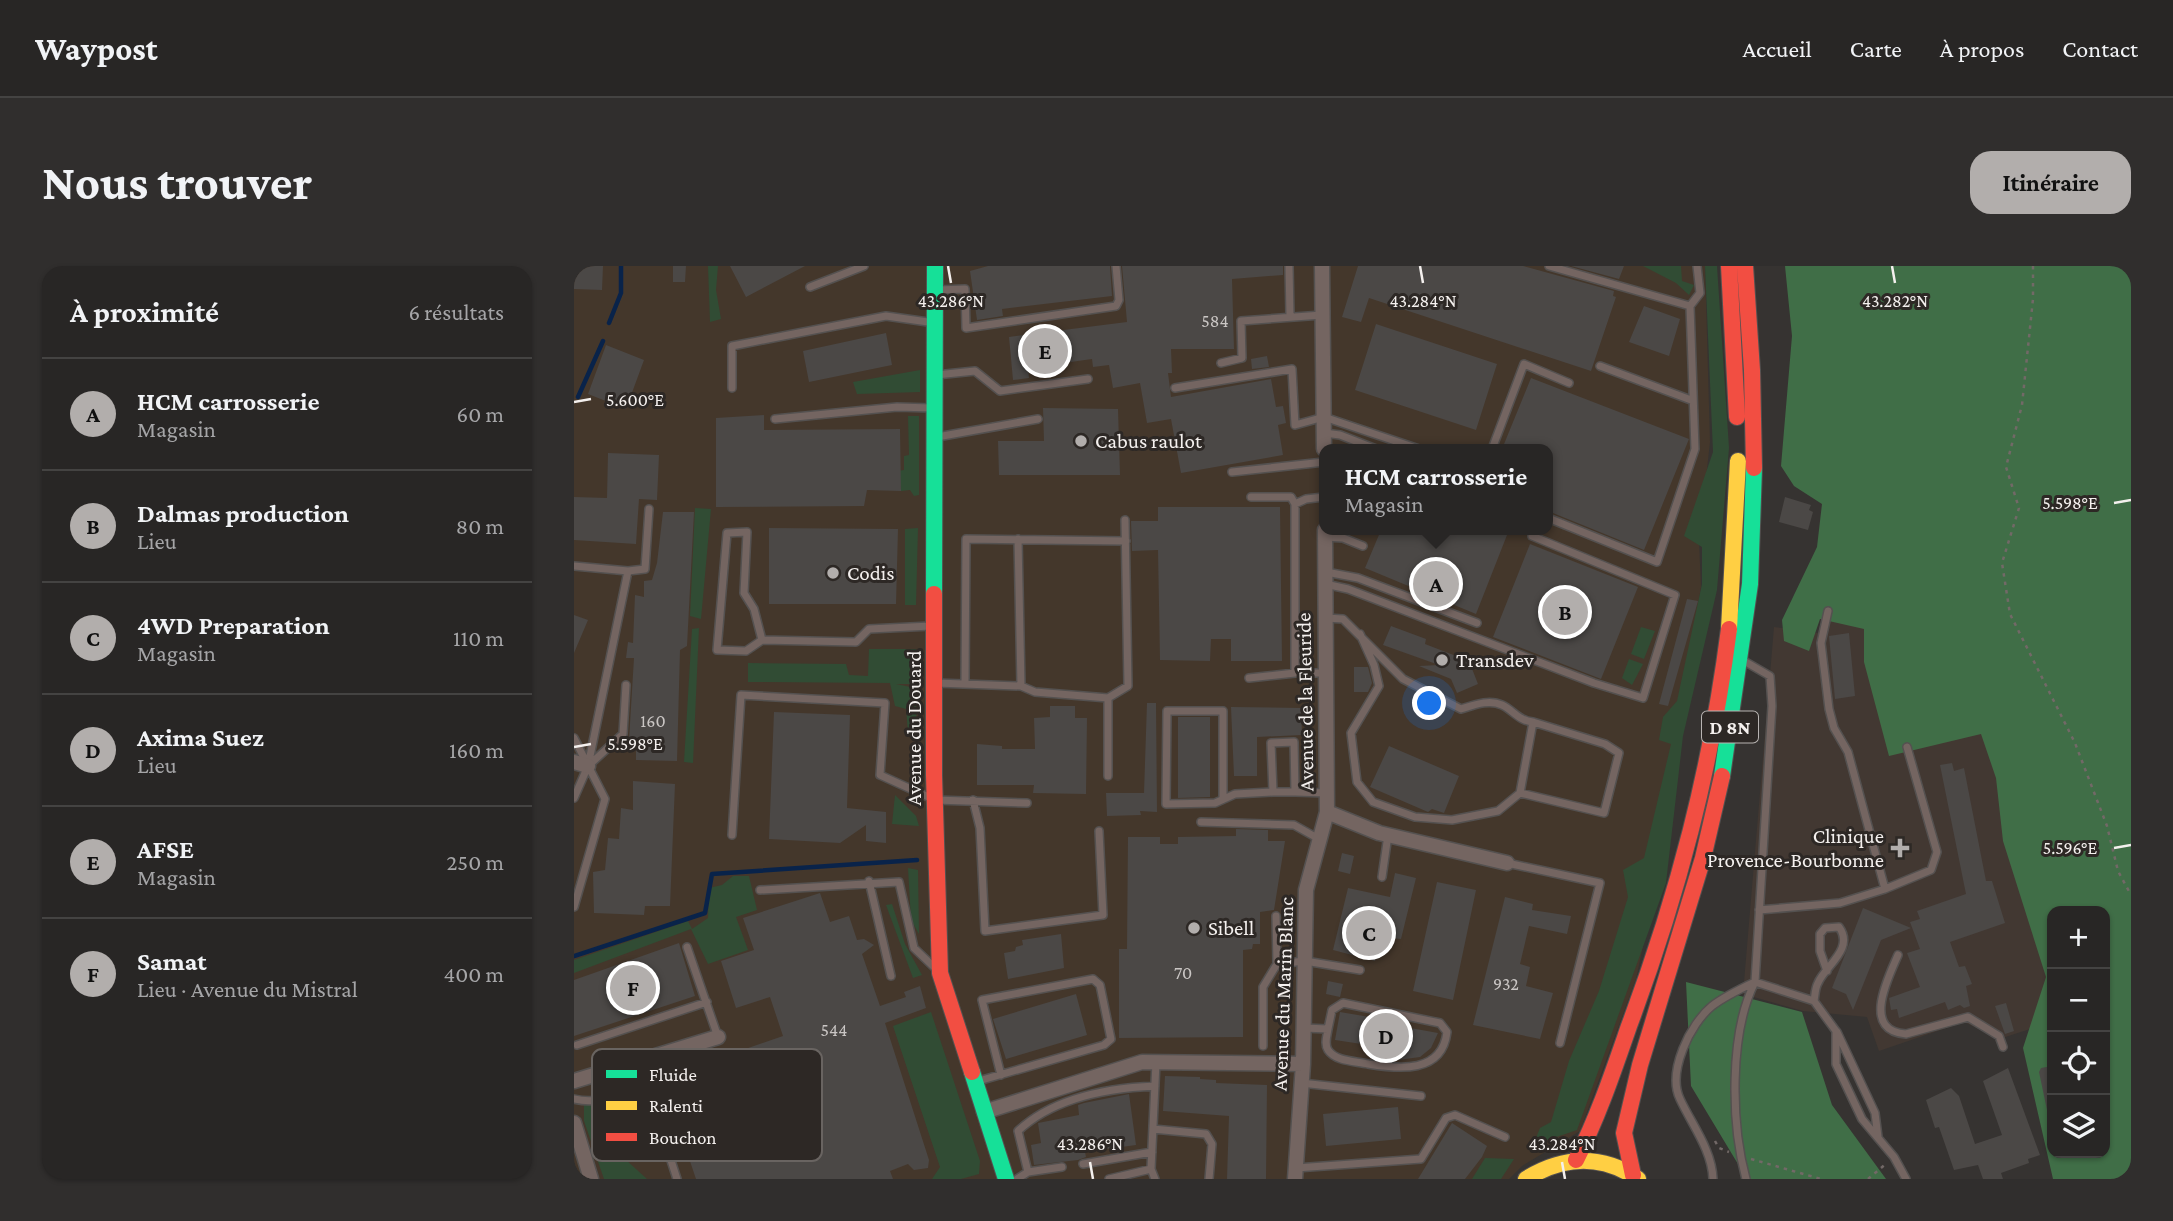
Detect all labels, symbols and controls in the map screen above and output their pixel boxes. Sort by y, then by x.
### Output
text: Waypost [35,30,158,67]
text: Accueil [1742,35,1812,62]
text: Carte [1850,35,1902,62]
text: À propos [1940,35,2024,62]
text: Contact [2062,35,2138,62]
button: Itinéraire [1970,151,2131,214]
text: Nous trouver [42,155,312,210]
text: 43.286°N [918,291,984,311]
text: 43.284°N [1390,291,1457,311]
text: 43.282°N [1862,291,1928,311]
text: À proximité [70,295,219,328]
text: 6 résultats [408,299,504,325]
house number: 584 [1201,311,1229,331]
pin: E [1022,325,1068,377]
text: HCM carrosserie [137,387,320,416]
text: 5.600°E [606,390,664,410]
text: A [86,401,100,427]
text: 60 m [457,401,504,427]
text: Magasin [137,416,216,442]
place label: Cabus raulot [1095,429,1203,453]
marker: Cabus raulot [1073,433,1089,449]
popup [1319,444,1553,535]
text: HCM carrosserie [1345,462,1527,491]
text: Magasin [1345,491,1424,517]
text: 5.598°E [2042,493,2098,513]
text: Dalmas production [137,499,349,528]
text: B [86,513,100,539]
text: 80 m [456,513,504,539]
text: Lieu [137,528,177,554]
pin: A [1413,558,1459,610]
place label: Codis [847,561,895,585]
marker: Codis [825,565,841,581]
pin: B [1542,586,1588,638]
text: 4WD Preparation [137,611,330,640]
street label: Avenue de la Fleuride [1291,612,1319,792]
text: C [86,625,100,651]
text: 110 m [453,625,504,651]
text: Magasin [137,640,216,666]
place label: Transdev [1456,648,1534,672]
street label: Avenue du Douard [902,650,926,806]
marker: Transdev [1434,652,1450,668]
your location [1412,686,1446,720]
house number: 160 [640,711,666,731]
road number: D 8N [1702,712,1758,742]
text: Axima Suez [137,723,264,752]
text: 5.598°E [607,734,663,754]
text: D [85,737,101,763]
text: 160 m [449,737,504,763]
text: Lieu [137,752,177,778]
place label: Clinique Provence-Bourbonne [1707,824,1884,872]
text: AFSE [137,835,194,864]
marker: Clinique Provence-Bourbonne [1890,838,1910,858]
text: 5.596°E [2043,838,2097,858]
text: E [86,849,100,875]
text: 250 m [446,849,504,875]
text: Magasin [137,864,216,890]
street label: Avenue du Marin Blanc [1268,896,1298,1091]
map controls [2047,906,2110,1158]
button: + [2047,906,2110,969]
pin: C [1346,907,1392,959]
place label: Sibell [1208,916,1254,940]
marker: Sibell [1186,920,1202,936]
text: Samat [137,947,207,976]
text: F [87,961,99,987]
text: 400 m [443,961,504,987]
pin: F [610,962,656,1014]
house number: 70 [1174,963,1192,983]
button: − [2047,969,2110,1032]
house number: 932 [1493,974,1519,994]
text: Lieu · Avenue du Mistral [137,976,358,1002]
pin: D [1363,1010,1409,1062]
house number: 544 [821,1020,847,1040]
button: locate [2047,1032,2110,1095]
legend [592,1049,822,1161]
text: Fluide [649,1064,697,1085]
text: Ralenti [649,1095,703,1116]
button: layers [2047,1095,2110,1158]
text: Bouchon [649,1127,717,1148]
text: 43.286°N [1057,1134,1123,1154]
text: 43.284°N [1529,1134,1596,1154]

